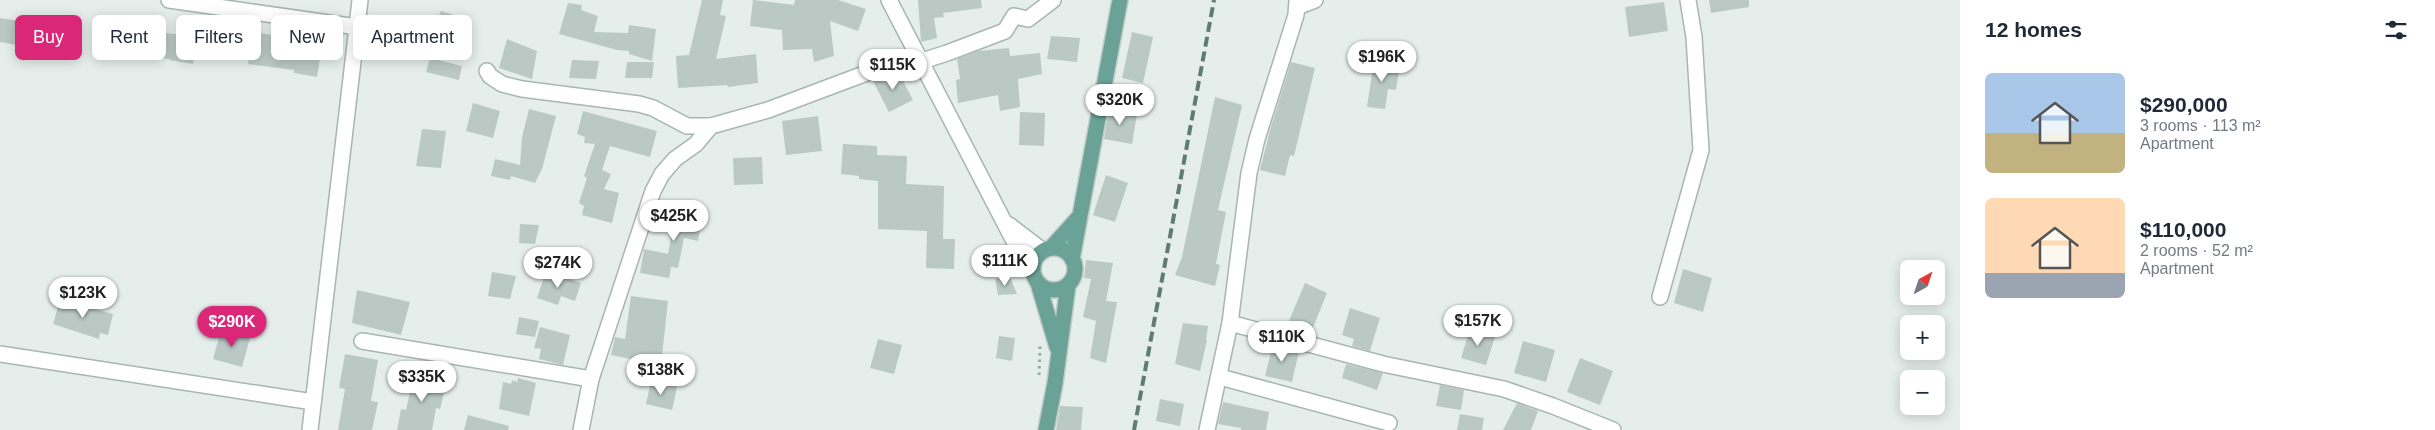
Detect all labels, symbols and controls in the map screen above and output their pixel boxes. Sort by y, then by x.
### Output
chip: Buy [15,15,82,60]
chip: Rent [92,15,166,60]
chip: Filters [176,15,261,60]
chip: New [271,15,343,60]
chip: Apartment [353,15,472,60]
icon: filters [2382,16,2410,44]
text: 12 homes [1985,18,2082,41]
pin: $196K [1347,41,1417,83]
pin: $115K [858,48,928,91]
text: $196K [1358,48,1406,65]
text: $115K [870,56,916,73]
pin: $320K [1085,84,1155,126]
text: $320K [1096,91,1144,108]
icon: home [2025,93,2085,153]
text: $290,000 [2140,93,2228,116]
text: 3 rooms · 113 m² [2140,117,2261,134]
text: Apartment [2140,135,2214,152]
pin: $425K [639,200,709,242]
text: $425K [650,207,698,224]
icon: home [2025,218,2085,278]
text: $110,000 [2140,218,2226,241]
text: 2 rooms · 52 m² [2140,242,2253,259]
pin: $111K [970,244,1040,287]
pin: $274K [523,246,593,289]
text: $111K [982,252,1028,269]
text: $274K [534,254,582,271]
north arrow [1900,260,1945,305]
map controls [1900,260,1945,415]
text: Apartment [2140,260,2214,277]
pin: $123K [48,276,118,319]
text: $123K [59,284,107,301]
pin: $157K [1443,304,1513,347]
pin: $290K [197,306,267,348]
text: $157K [1454,312,1502,329]
text: $290K [208,313,256,330]
button: + [1900,315,1945,360]
pin: $110K [1247,320,1317,363]
text: $110K [1259,328,1305,345]
pin: $138K [626,354,696,396]
pin: $335K [387,360,457,403]
text: $138K [637,361,685,378]
text: $335K [398,368,446,385]
button: − [1900,370,1945,415]

